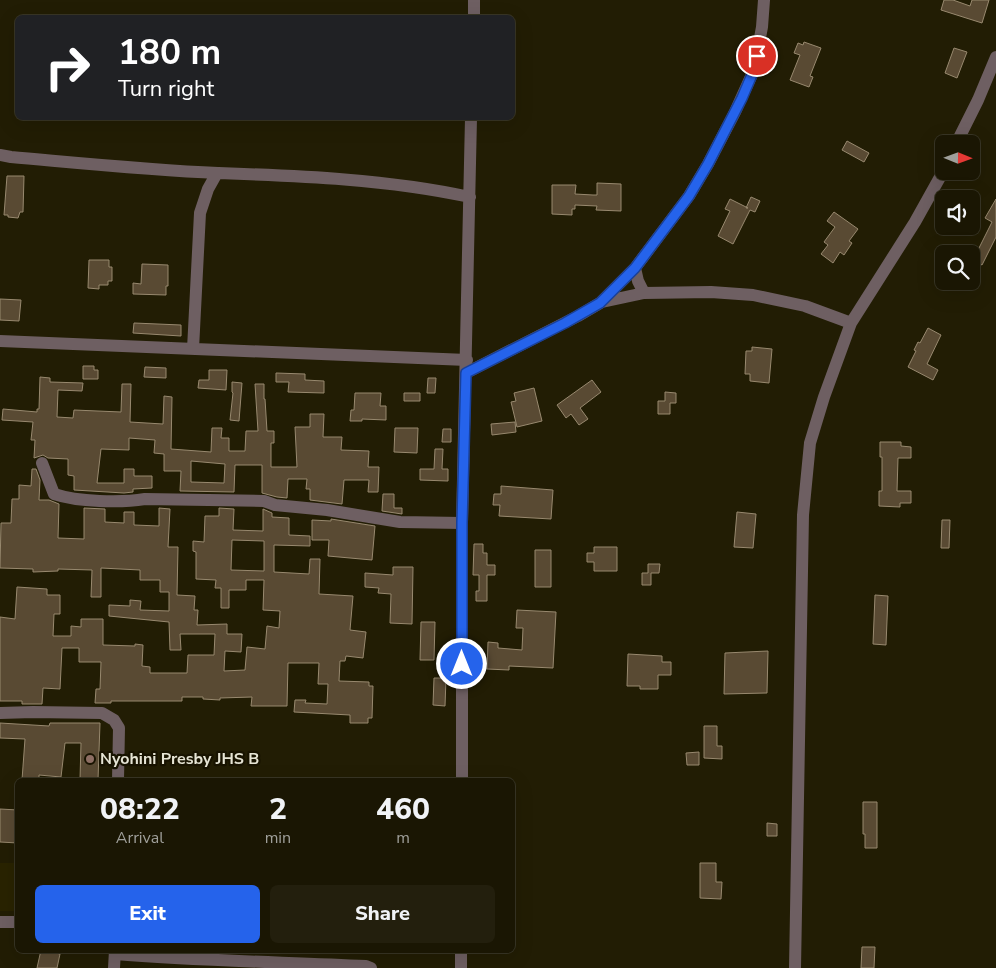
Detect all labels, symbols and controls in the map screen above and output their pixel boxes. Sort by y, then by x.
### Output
text: 180 m [118,29,221,76]
icon: right [35,35,100,100]
pin [736,35,778,77]
icon: arrive [743,42,771,70]
text: Turn right [118,74,214,104]
north arrow [935,135,980,180]
map controls [935,135,980,290]
button: sound [935,190,980,235]
button: search [935,245,980,290]
position arrow [435,637,487,689]
place label: Nyohini Presby JHS B [100,748,259,770]
marker: Nyohini Presby JHS B [84,753,96,765]
text: 08:22 [100,789,180,830]
text: 2 [269,789,287,830]
text: 460 [376,789,430,830]
text: Arrival [116,827,164,849]
text: min [265,827,291,849]
text: m [396,827,410,849]
button: Exit [35,885,260,943]
button: Share [270,885,495,943]

